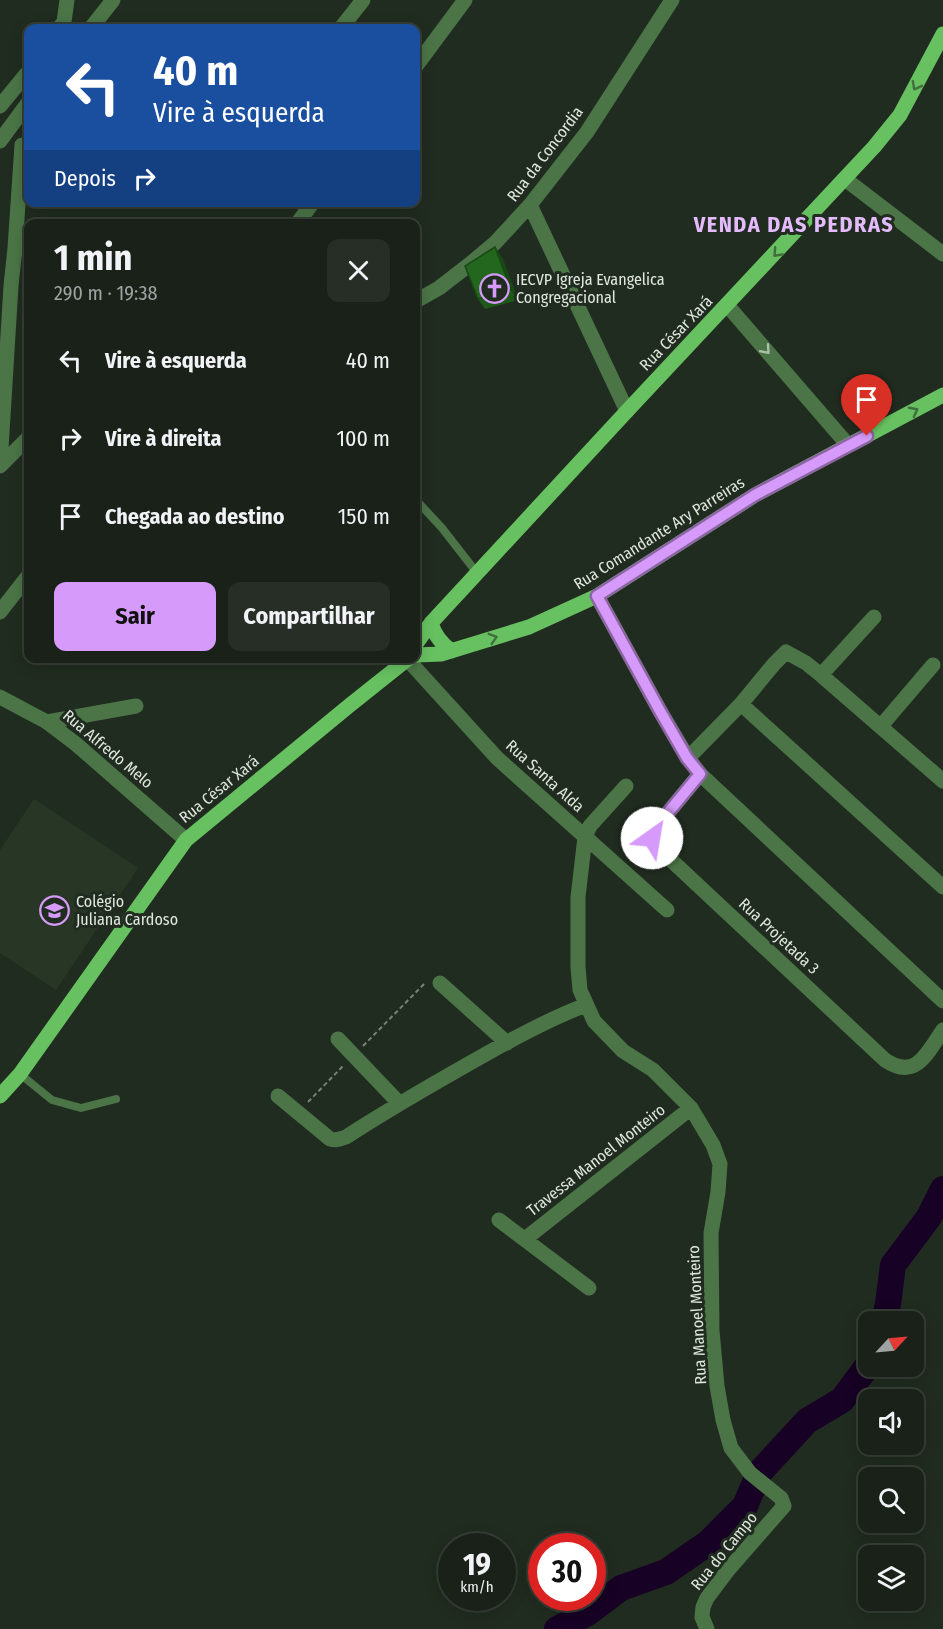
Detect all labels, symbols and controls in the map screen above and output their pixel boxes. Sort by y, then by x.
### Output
text: 40 m [153,46,238,96]
icon: left [54,48,132,126]
one-way arrow [912,80,924,91]
text: Vire à esquerda [153,97,325,129]
street label: Rua da Concordia [503,103,587,205]
icon: right [128,162,161,195]
text: Depois [54,165,116,192]
district label: VENDA DAS PEDRAS [693,211,894,238]
text: 1 min [54,236,132,280]
button: close [327,239,390,302]
one-way arrow [773,246,784,256]
place label: IECVP Igreja Evangelica Congregacional [516,270,665,307]
church icon: IECVP Igreja Evangelica Congregacional [479,272,511,304]
text: 290 m · 19:38 [54,281,158,305]
street label: Rua César Xará [636,291,717,374]
one-way arrow [758,343,769,354]
icon: left [54,344,87,377]
text: Vire à esquerda [105,347,247,374]
text: 40 m [346,347,390,374]
pin [841,374,892,436]
icon: arrive [850,383,883,416]
one-way arrow [908,407,919,418]
icon: right [54,422,87,455]
text: Vire à direita [105,425,221,452]
text: 100 m [336,425,390,452]
street label: Rua Comandante Ary Parreiras [570,473,748,593]
icon: arrive [54,500,87,533]
text: Chegada ao destino [105,503,285,530]
text: 150 m [338,503,390,530]
button: Sair [54,582,216,651]
button: Compartilhar [228,582,390,651]
one-way arrow [487,633,498,645]
street label: Rua Alfredo Melo [59,706,157,792]
street label: Rua Santa Alda [502,736,588,816]
street label: Rua César Xará [175,751,263,827]
position arrow [620,806,684,870]
place label: Colégio Juliana Cardoso [76,892,178,929]
school or university icon: Colégio Juliana Cardoso [39,894,71,926]
street label: Rua Projetada 3 [735,894,823,978]
street label: Travessa Manoel Monteiro [523,1100,669,1220]
street label: Rua Manoel Monteiro [684,1245,710,1385]
north arrow [858,1311,924,1377]
map controls [858,1311,924,1611]
button: sound [858,1389,924,1455]
button: search [858,1467,924,1533]
street label: Rua do Campo [687,1508,761,1594]
speed limit sign: 30 [528,1533,606,1611]
button: layers [858,1545,924,1611]
text: 19 [463,1547,491,1583]
text: km/h [460,1578,494,1596]

